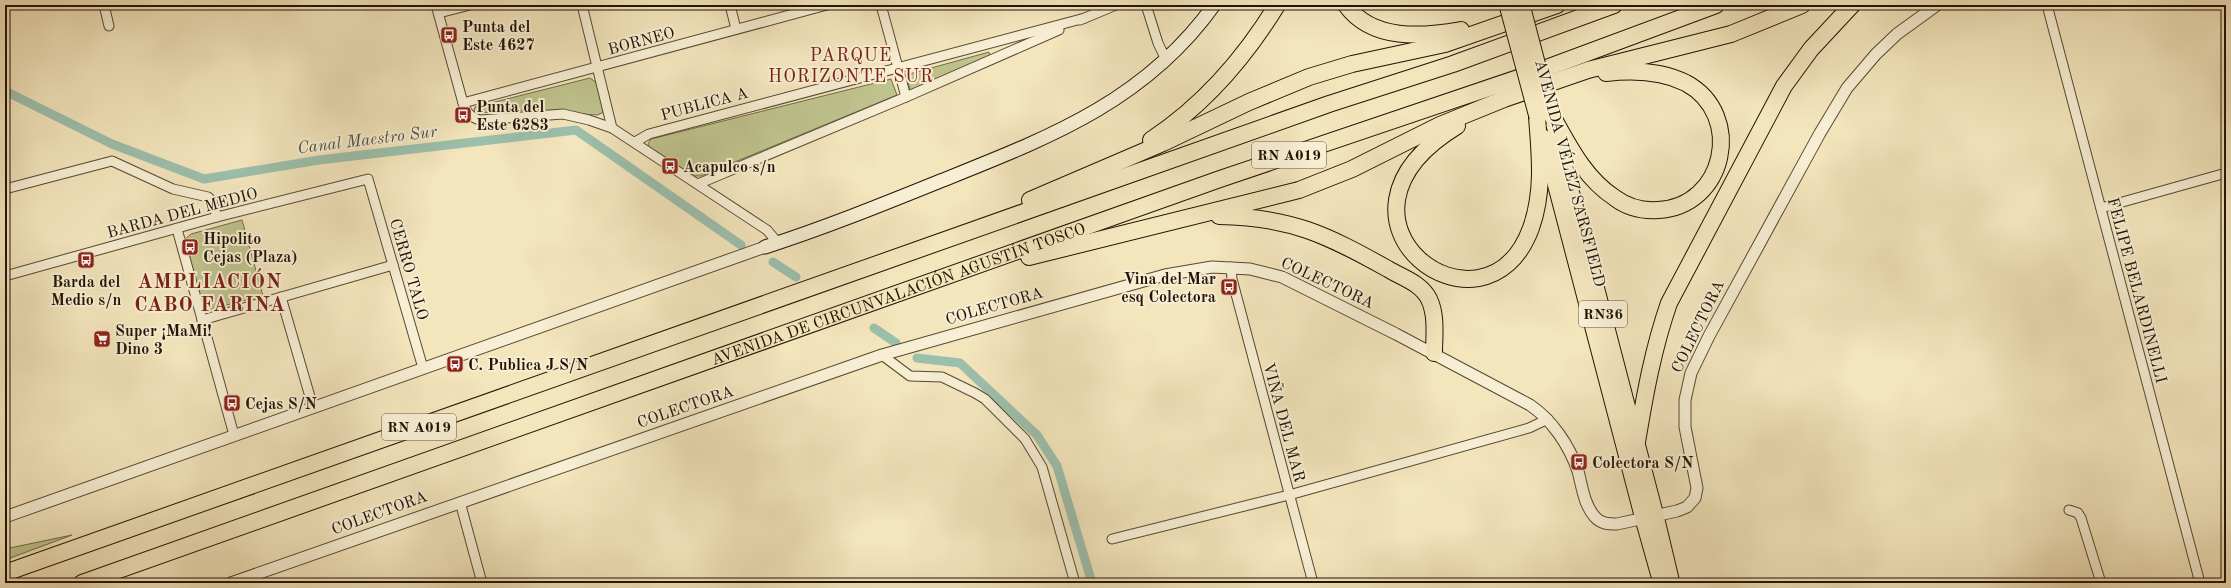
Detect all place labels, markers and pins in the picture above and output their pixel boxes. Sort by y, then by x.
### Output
place label: Punta del Este 4627 [462,20,535,54]
bus stop icon: Punta del Este 4627 [439,25,459,45]
place label: Punta del Este 6283 [476,100,549,134]
bus stop icon: Punta del Este 6283 [453,105,473,125]
bus stop icon: Acapulco s/n [660,156,680,176]
place label: Acapulco s/n [683,160,776,176]
place label: Hipolito Cejas (Plaza) [203,232,297,266]
bus stop icon: Hipolito Cejas (Plaza) [180,237,200,257]
bus stop icon: Barda del Medio s/n [76,250,96,270]
place label: Vina del Mar esq Colectora [1121,272,1216,306]
place label: Barda del Medio s/n [51,275,121,309]
bus stop icon: Vina del Mar esq Colectora [1219,277,1239,297]
place label: Super ¡MaMi! Dino 3 [115,324,212,358]
supermarket icon: Super ¡MaMi! Dino 3 [92,329,112,349]
bus stop icon: C. Publica J S/N [445,354,465,374]
place label: C. Publica J S/N [468,358,589,374]
bus stop icon: Cejas S/N [222,393,242,413]
place label: Cejas S/N [245,397,318,413]
bus stop icon: Colectora S/N [1569,452,1589,472]
place label: Colectora S/N [1592,456,1694,472]

